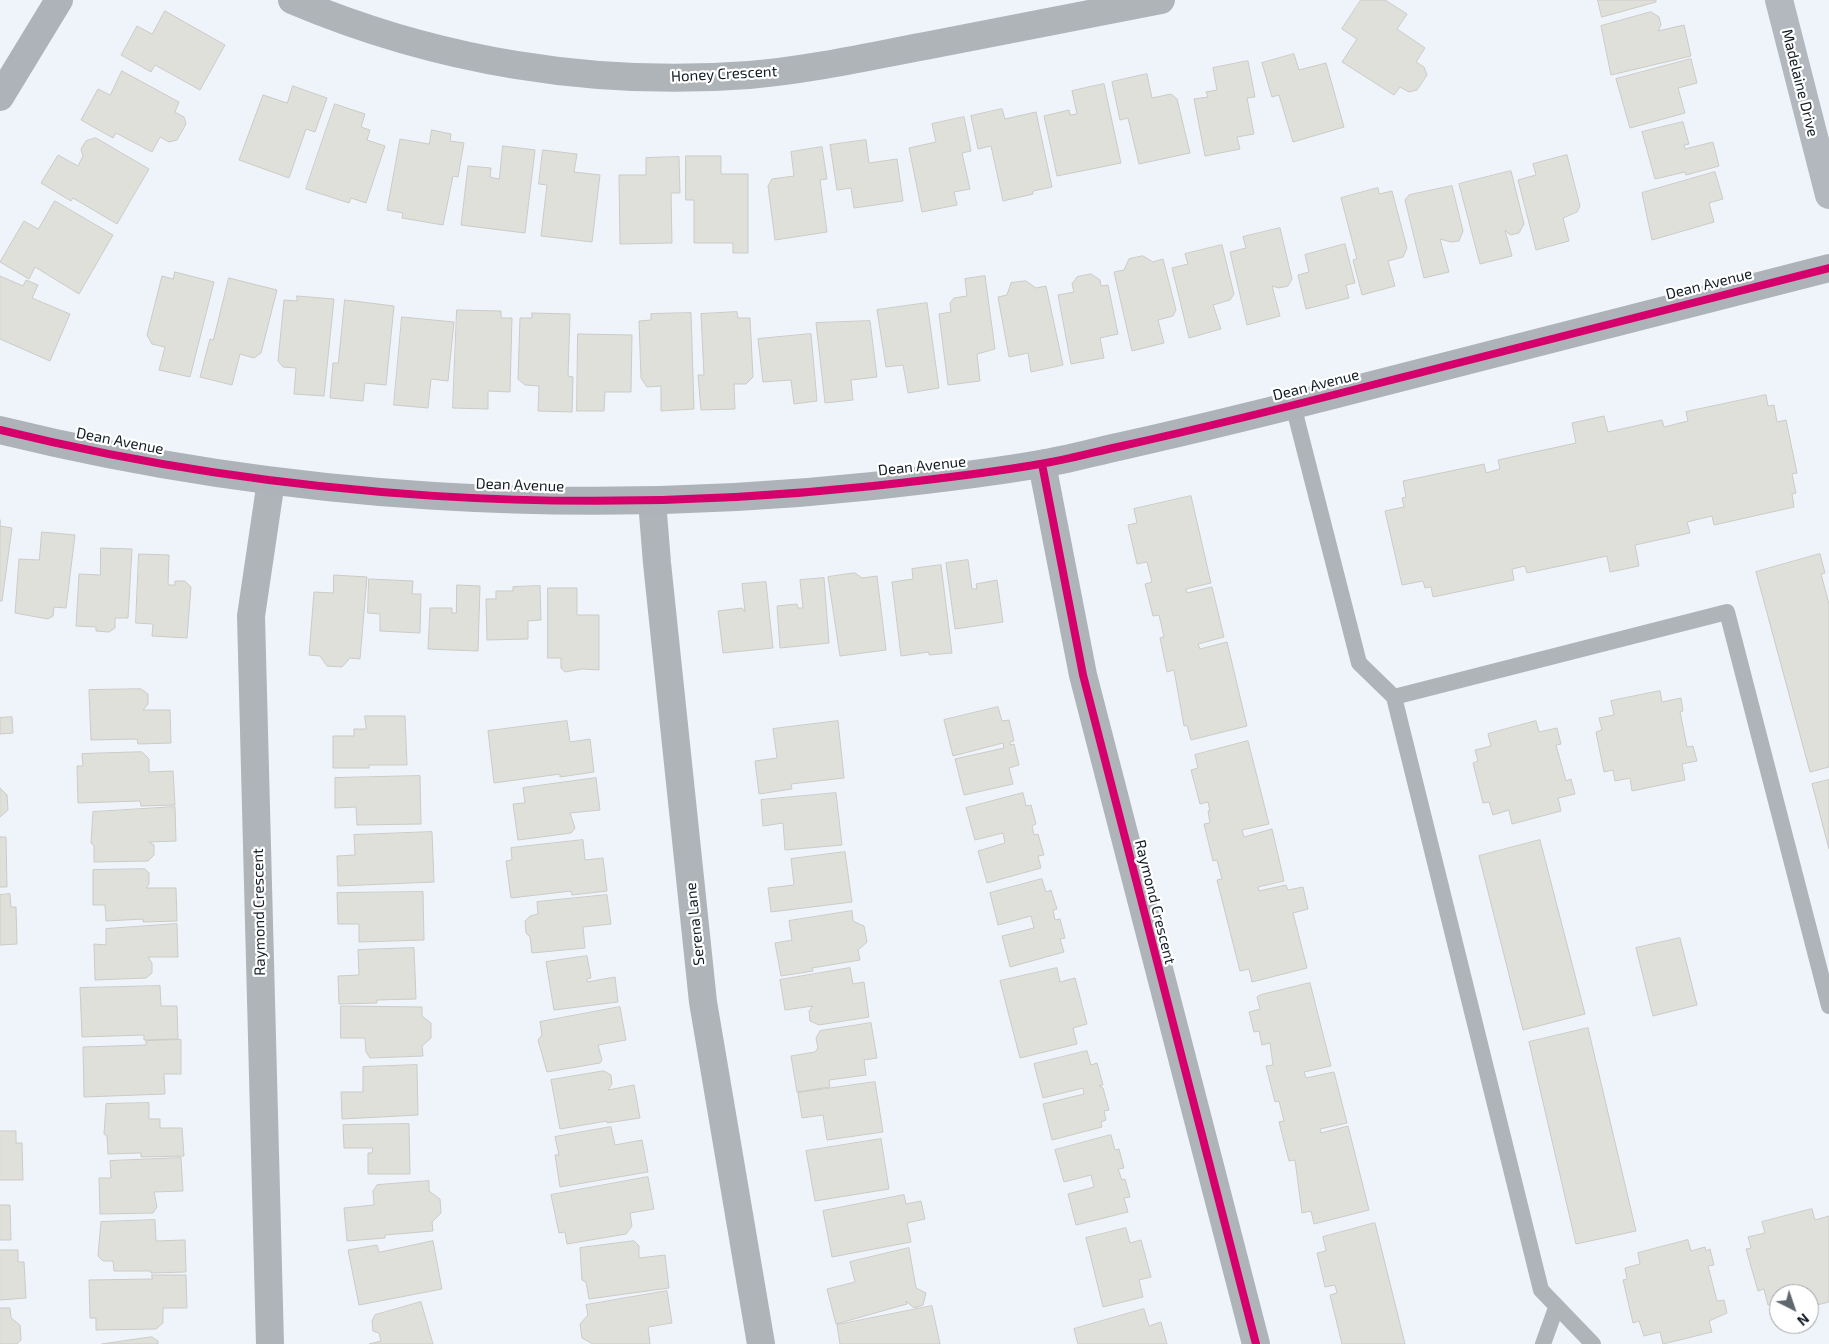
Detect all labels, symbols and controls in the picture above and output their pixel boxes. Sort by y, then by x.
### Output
street label: Madelaine Drive [1778,27,1822,139]
street label: Honey Crescent [670,62,778,86]
street label: Dean Avenue [1664,265,1754,303]
street label: Dean Avenue [1271,366,1361,404]
street label: Dean Avenue [75,424,165,458]
street label: Dean Avenue [877,452,967,480]
street label: Dean Avenue [475,474,565,496]
street label: Raymond Crescent [1131,838,1179,966]
street label: Raymond Crescent [249,848,269,976]
street label: Serena Lane [682,882,708,966]
north arrow [1769,1284,1819,1334]
text: N [1794,1310,1813,1330]

